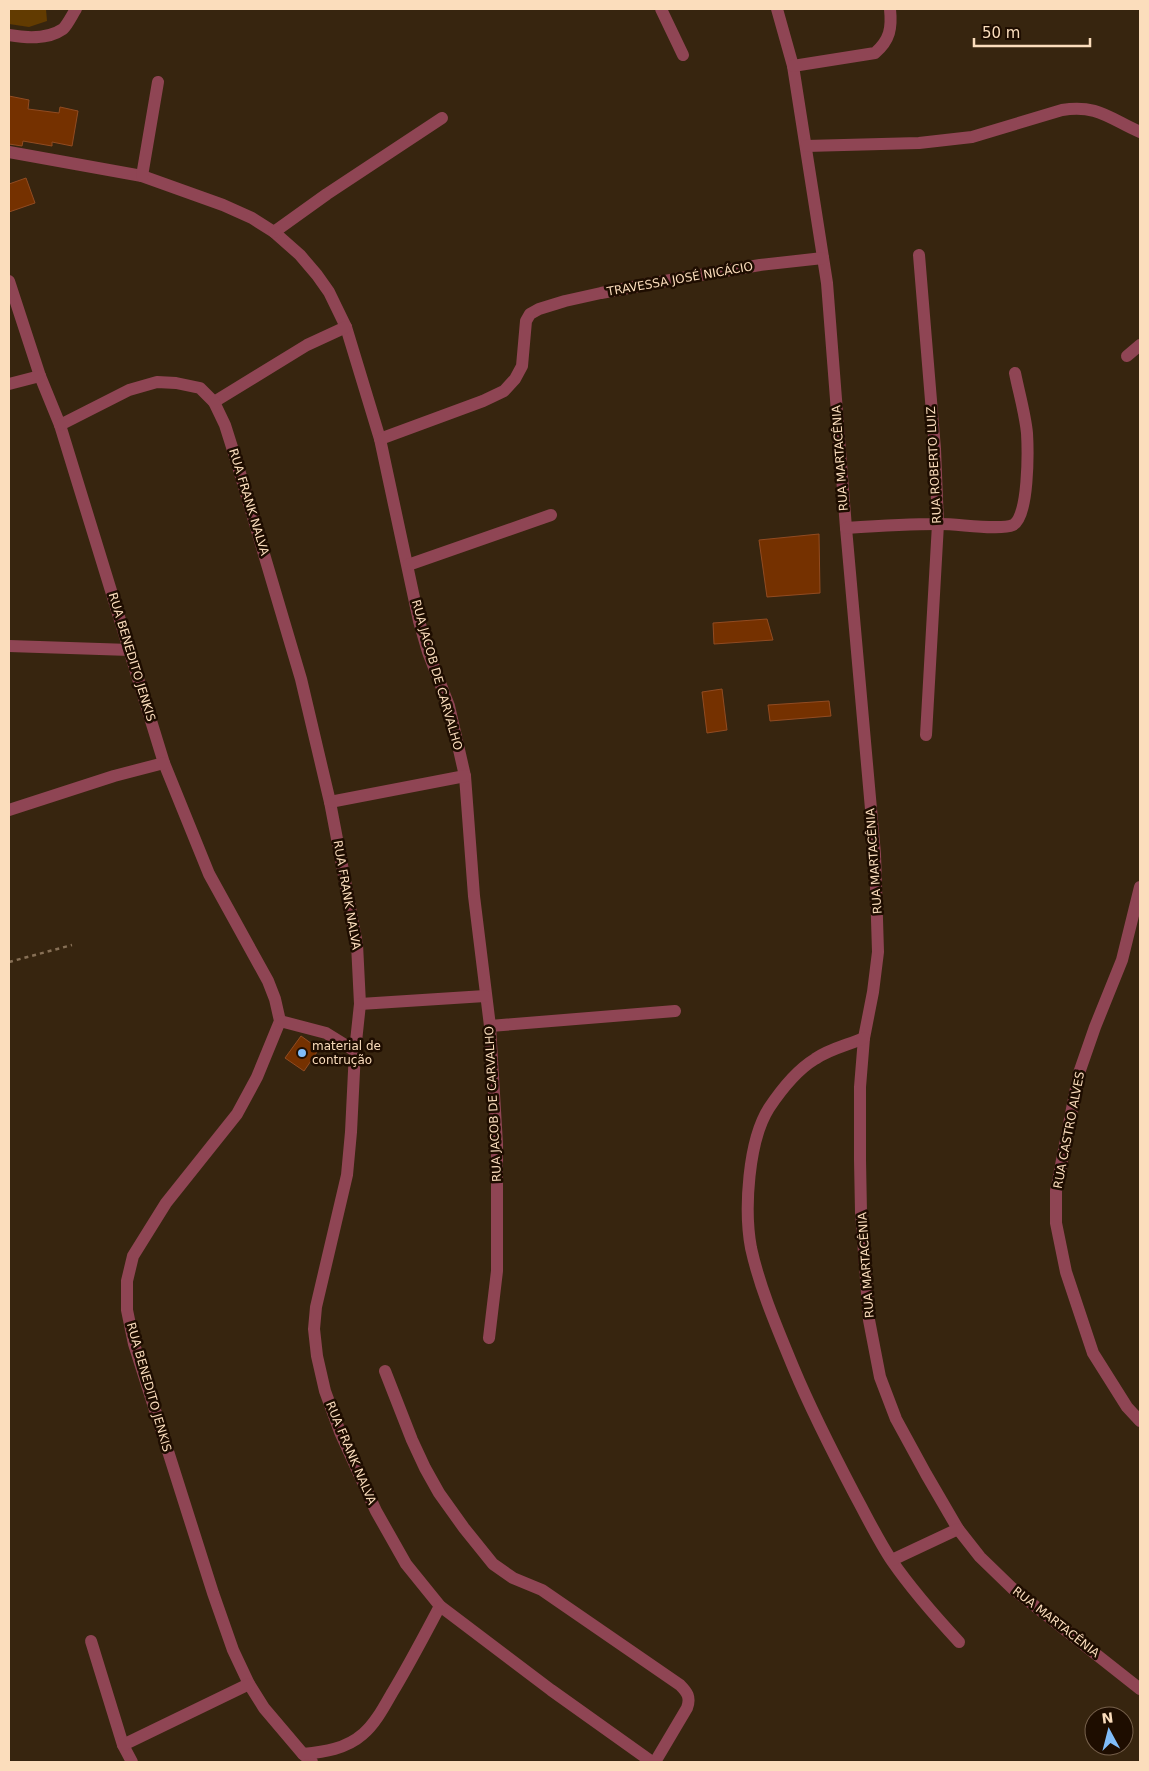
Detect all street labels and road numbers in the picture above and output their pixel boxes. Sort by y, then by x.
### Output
street label: TRAVESSA JOSÉ NICÁCIO [605,258,754,299]
street label: RUA MARTACÊNIA [828,404,851,512]
street label: RUA ROBERTO LUIZ [924,406,944,524]
street label: RUA FRANK NALVA [226,447,272,558]
street label: RUA BENEDITO JENKIS [106,591,158,723]
street label: RUA JACOB DE CARVALHO [409,598,465,752]
street label: RUA MARTACÊNIA [862,807,885,915]
street label: RUA FRANK NALVA [330,839,364,952]
street label: RUA JACOB DE CARVALHO [482,1026,504,1182]
street label: RUA CASTRO ALVES [1051,1070,1087,1190]
street label: RUA MARTACÊNIA [854,1211,877,1319]
street label: RUA BENEDITO JENKIS [124,1321,174,1453]
street label: RUA FRANK NALVA [323,1399,379,1508]
street label: RUA MARTACÊNIA [1010,1583,1103,1661]

